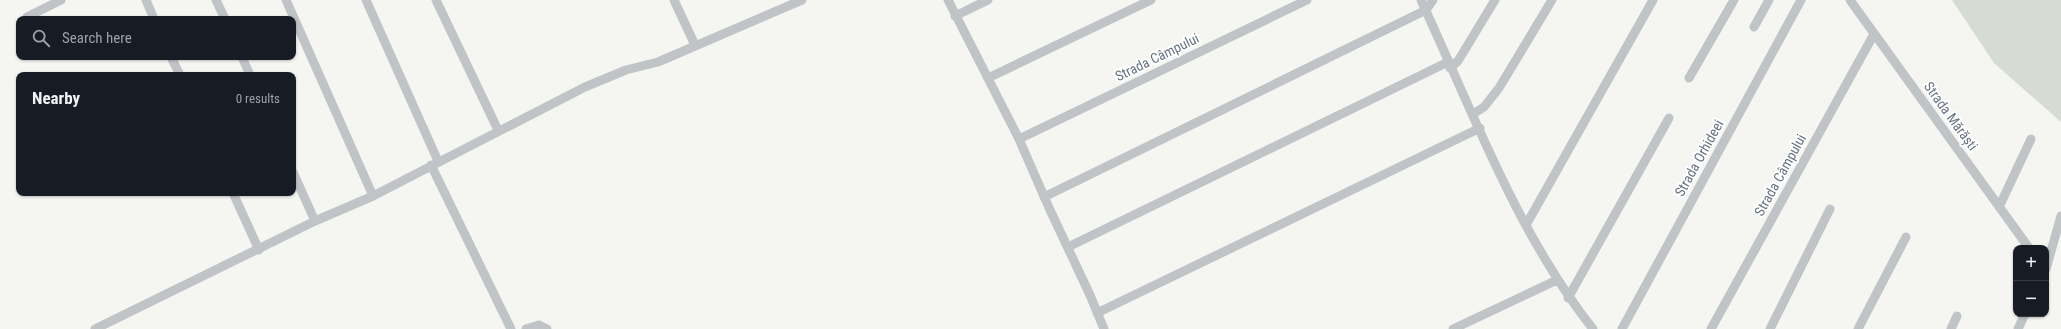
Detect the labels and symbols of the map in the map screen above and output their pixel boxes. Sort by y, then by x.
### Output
street label: Strada Câmpului [1113,30,1201,84]
street label: Strada Mărăști [1920,79,1981,154]
street label: Strada Orhideei [1671,117,1727,199]
street label: Strada Câmpului [1751,131,1809,219]

